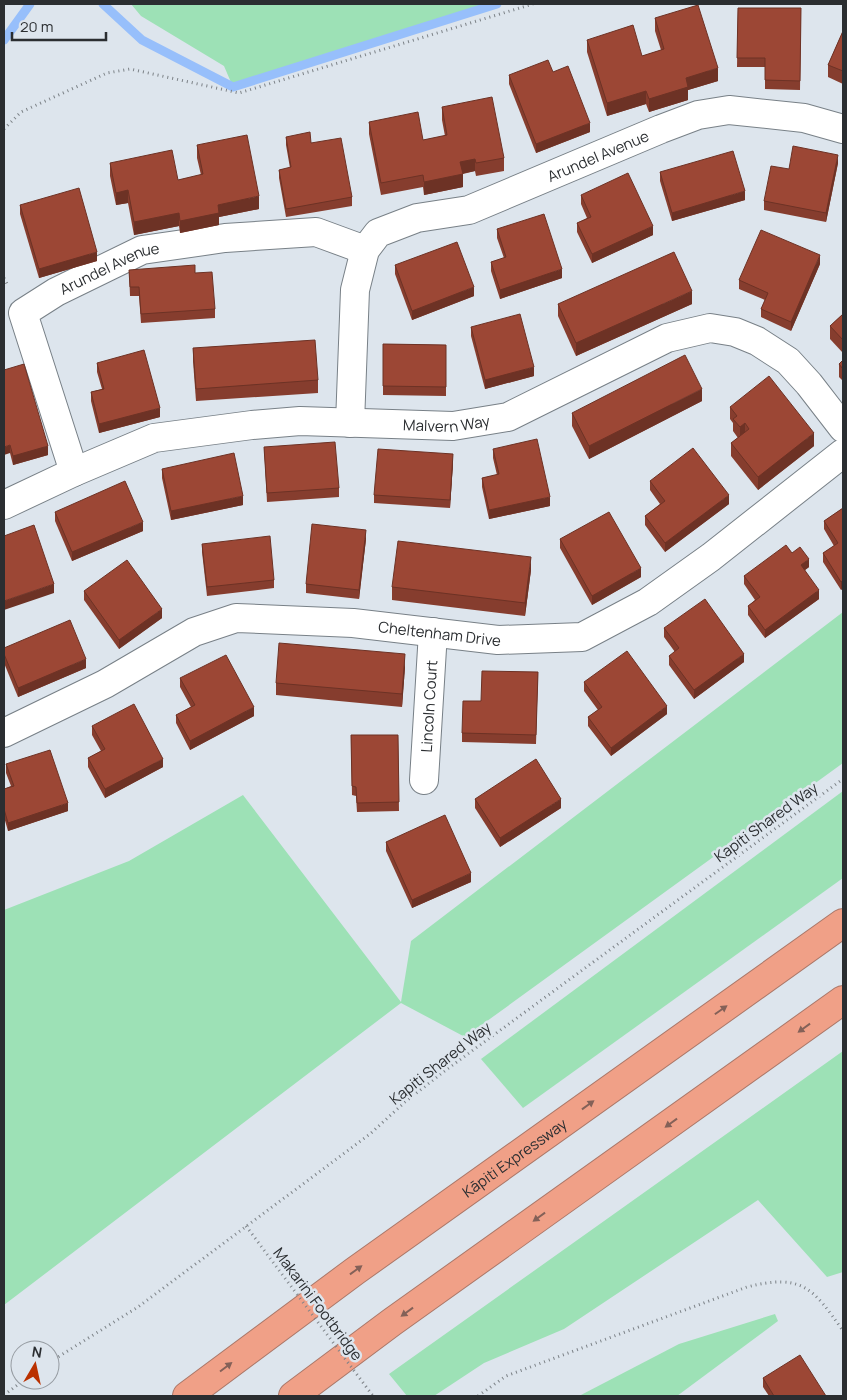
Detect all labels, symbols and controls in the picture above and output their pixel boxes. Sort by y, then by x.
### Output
scale bar [12,10,106,42]
text: 20 m [20,16,53,37]
street label: Arundel Avenue [544,125,652,186]
street label: Arundel Avenue [56,237,161,299]
street label: Malvern Way [403,410,491,437]
street label: Cheltenham Drive [377,616,502,651]
street label: Lincoln Court [415,659,442,753]
street label: Kapiti Shared Way [710,777,822,867]
one-way arrow [714,1005,728,1015]
street label: Kapiti Shared Way [385,1017,495,1109]
one-way arrow [797,1023,810,1033]
one-way arrow [581,1099,594,1110]
street label: Kāpiti Expressway [458,1113,571,1202]
one-way arrow [664,1118,678,1128]
one-way arrow [532,1212,546,1222]
street label: Makarini Footbridge [269,1243,368,1365]
one-way arrow [349,1265,363,1275]
one-way arrow [400,1307,414,1317]
north arrow [10,1340,60,1390]
text: N [31,1341,44,1362]
one-way arrow [219,1362,233,1372]

